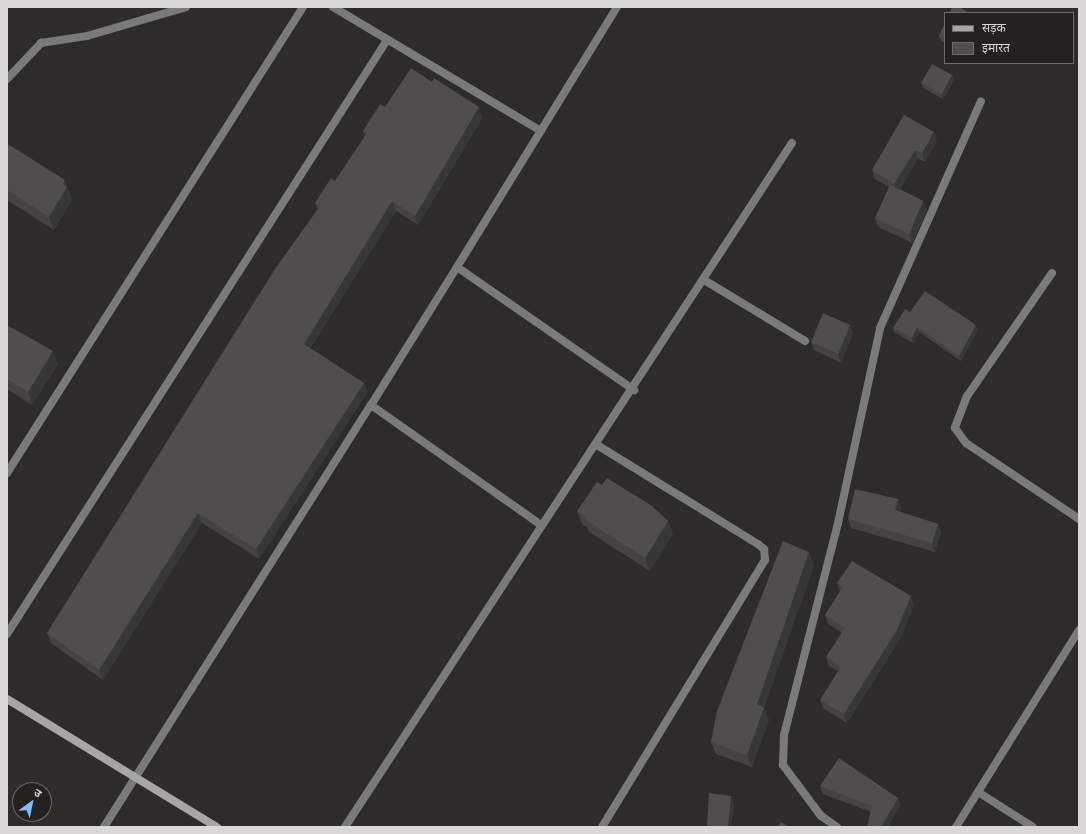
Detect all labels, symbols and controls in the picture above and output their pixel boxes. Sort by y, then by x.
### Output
legend [944,12,1074,64]
text: सड़क [982,19,1006,37]
text: इमारत [982,39,1010,57]
north arrow [12,782,52,822]
text: उ [31,784,45,801]

